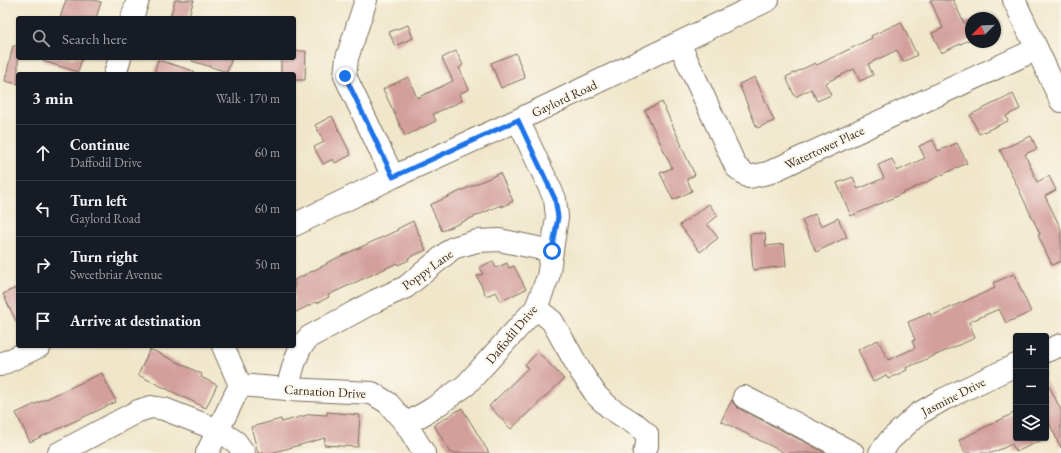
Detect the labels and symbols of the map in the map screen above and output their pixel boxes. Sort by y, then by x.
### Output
north arrow [965,12,1001,48]
route end [336,67,354,85]
street label: Gaylord Road [529,76,600,121]
street label: Watertower Place [782,122,867,173]
route start [543,242,561,260]
street label: Poppy Lane [398,245,456,294]
street label: Daffodil Drive [482,301,541,367]
street label: Jasmine Drive [918,373,988,420]
street label: Carnation Drive [284,381,366,402]

